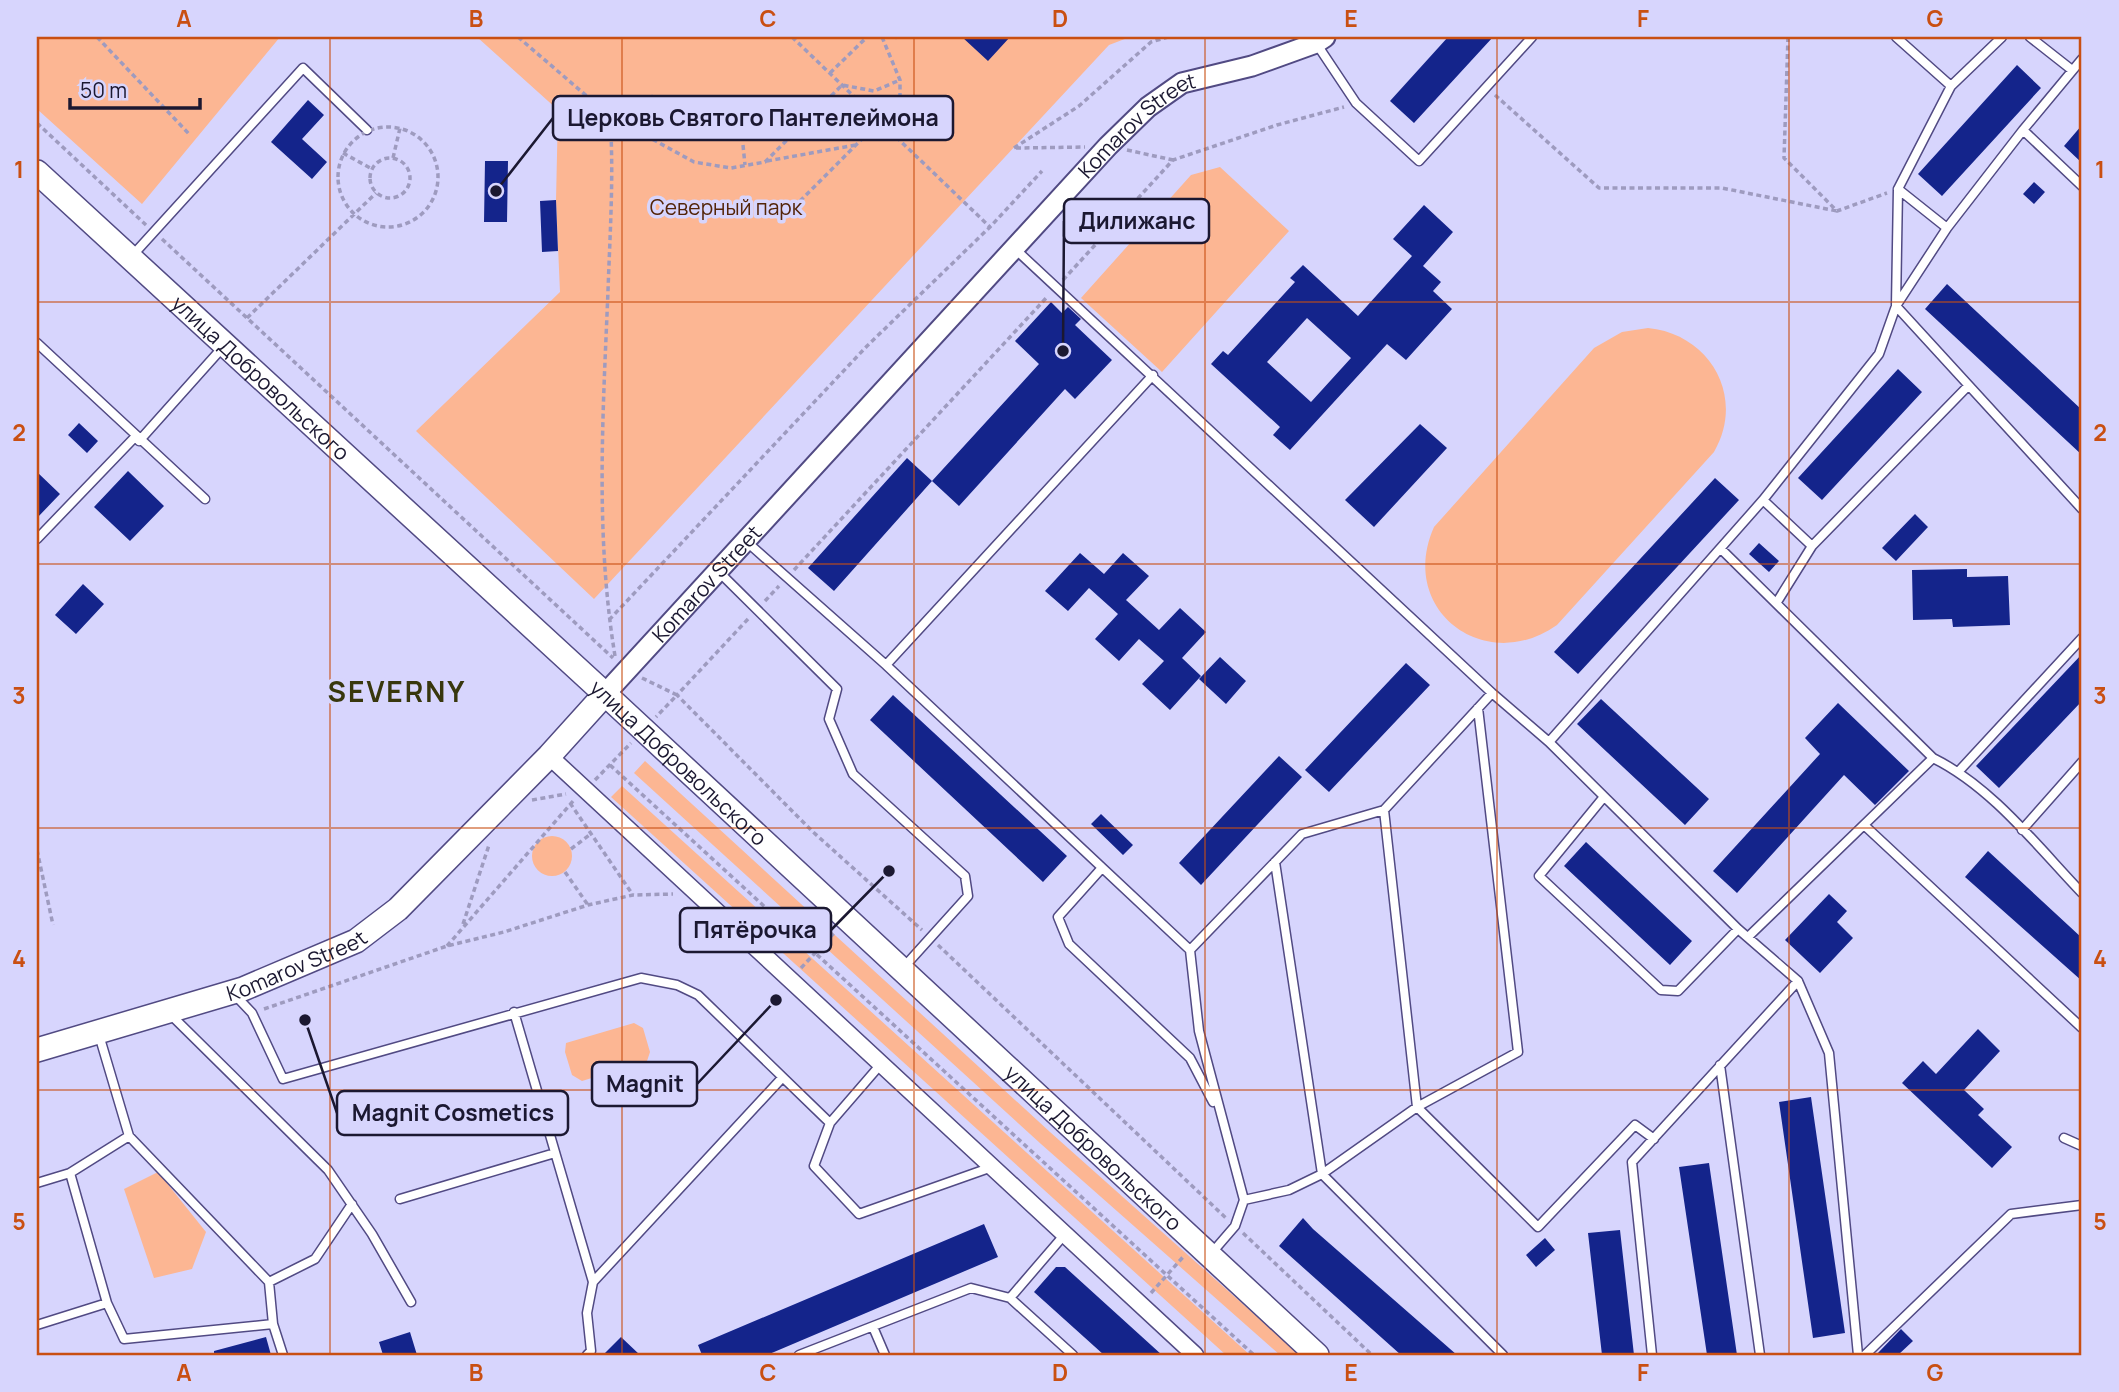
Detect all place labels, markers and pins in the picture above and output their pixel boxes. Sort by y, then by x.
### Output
callout: Церковь Святого Пантелеймона [553,96,953,140]
callout: Дилижанс [1064,199,1209,243]
callout: Пятёрочка [680,908,831,952]
callout: Magnit [592,1062,697,1106]
callout: Magnit Cosmetics [337,1091,568,1135]

